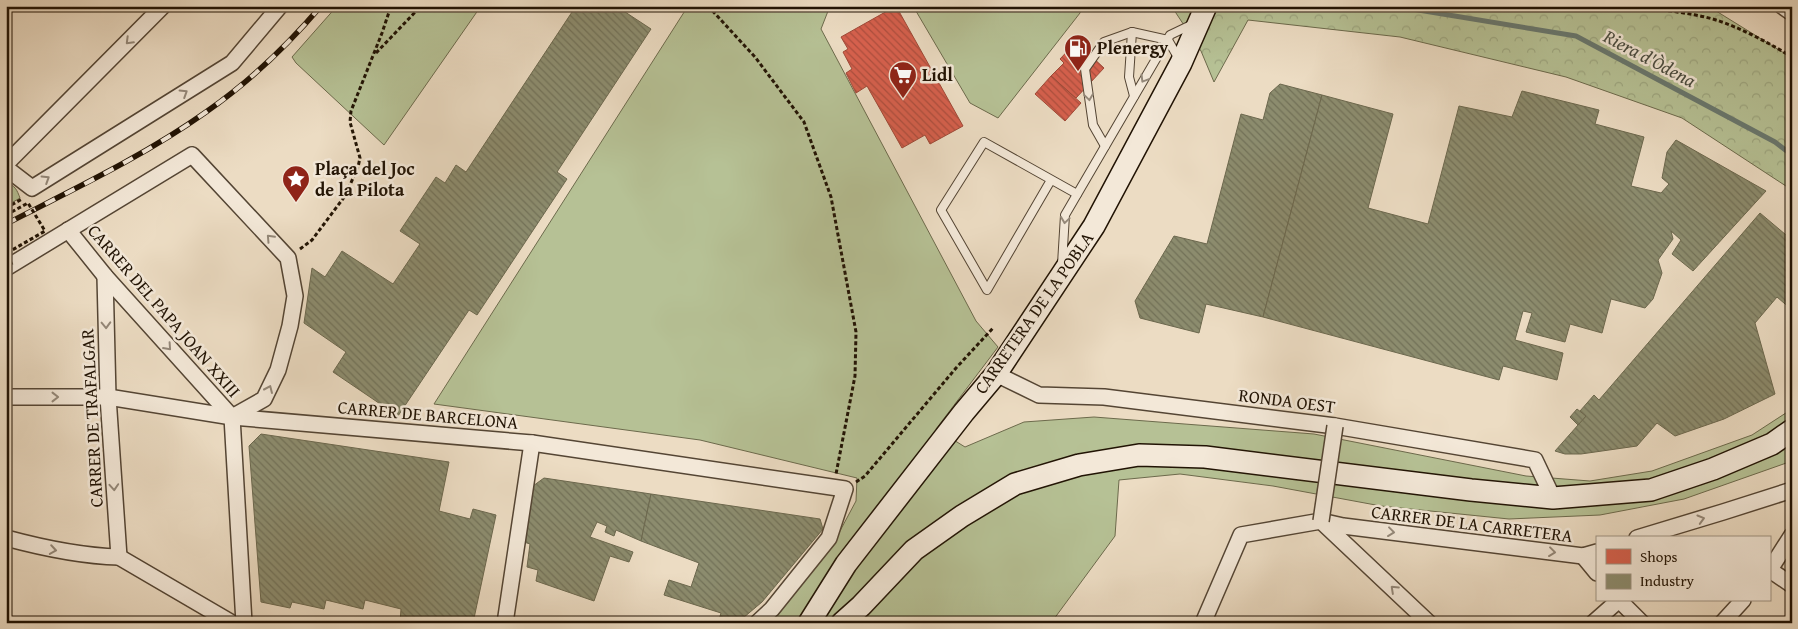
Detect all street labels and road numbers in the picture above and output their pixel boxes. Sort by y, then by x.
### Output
street label: CARRER DEL PAPA JOAN XXIII [81,218,247,403]
street label: CARRETERA DE LA POBLA [967,226,1100,399]
street label: CARRER DE TRAFALGAR [73,327,110,508]
street label: RONDA OEST [1237,381,1337,420]
street label: CARRER DE BARCELONA [337,393,520,436]
street label: CARRER DE LA CARRETERA [1370,498,1574,549]

